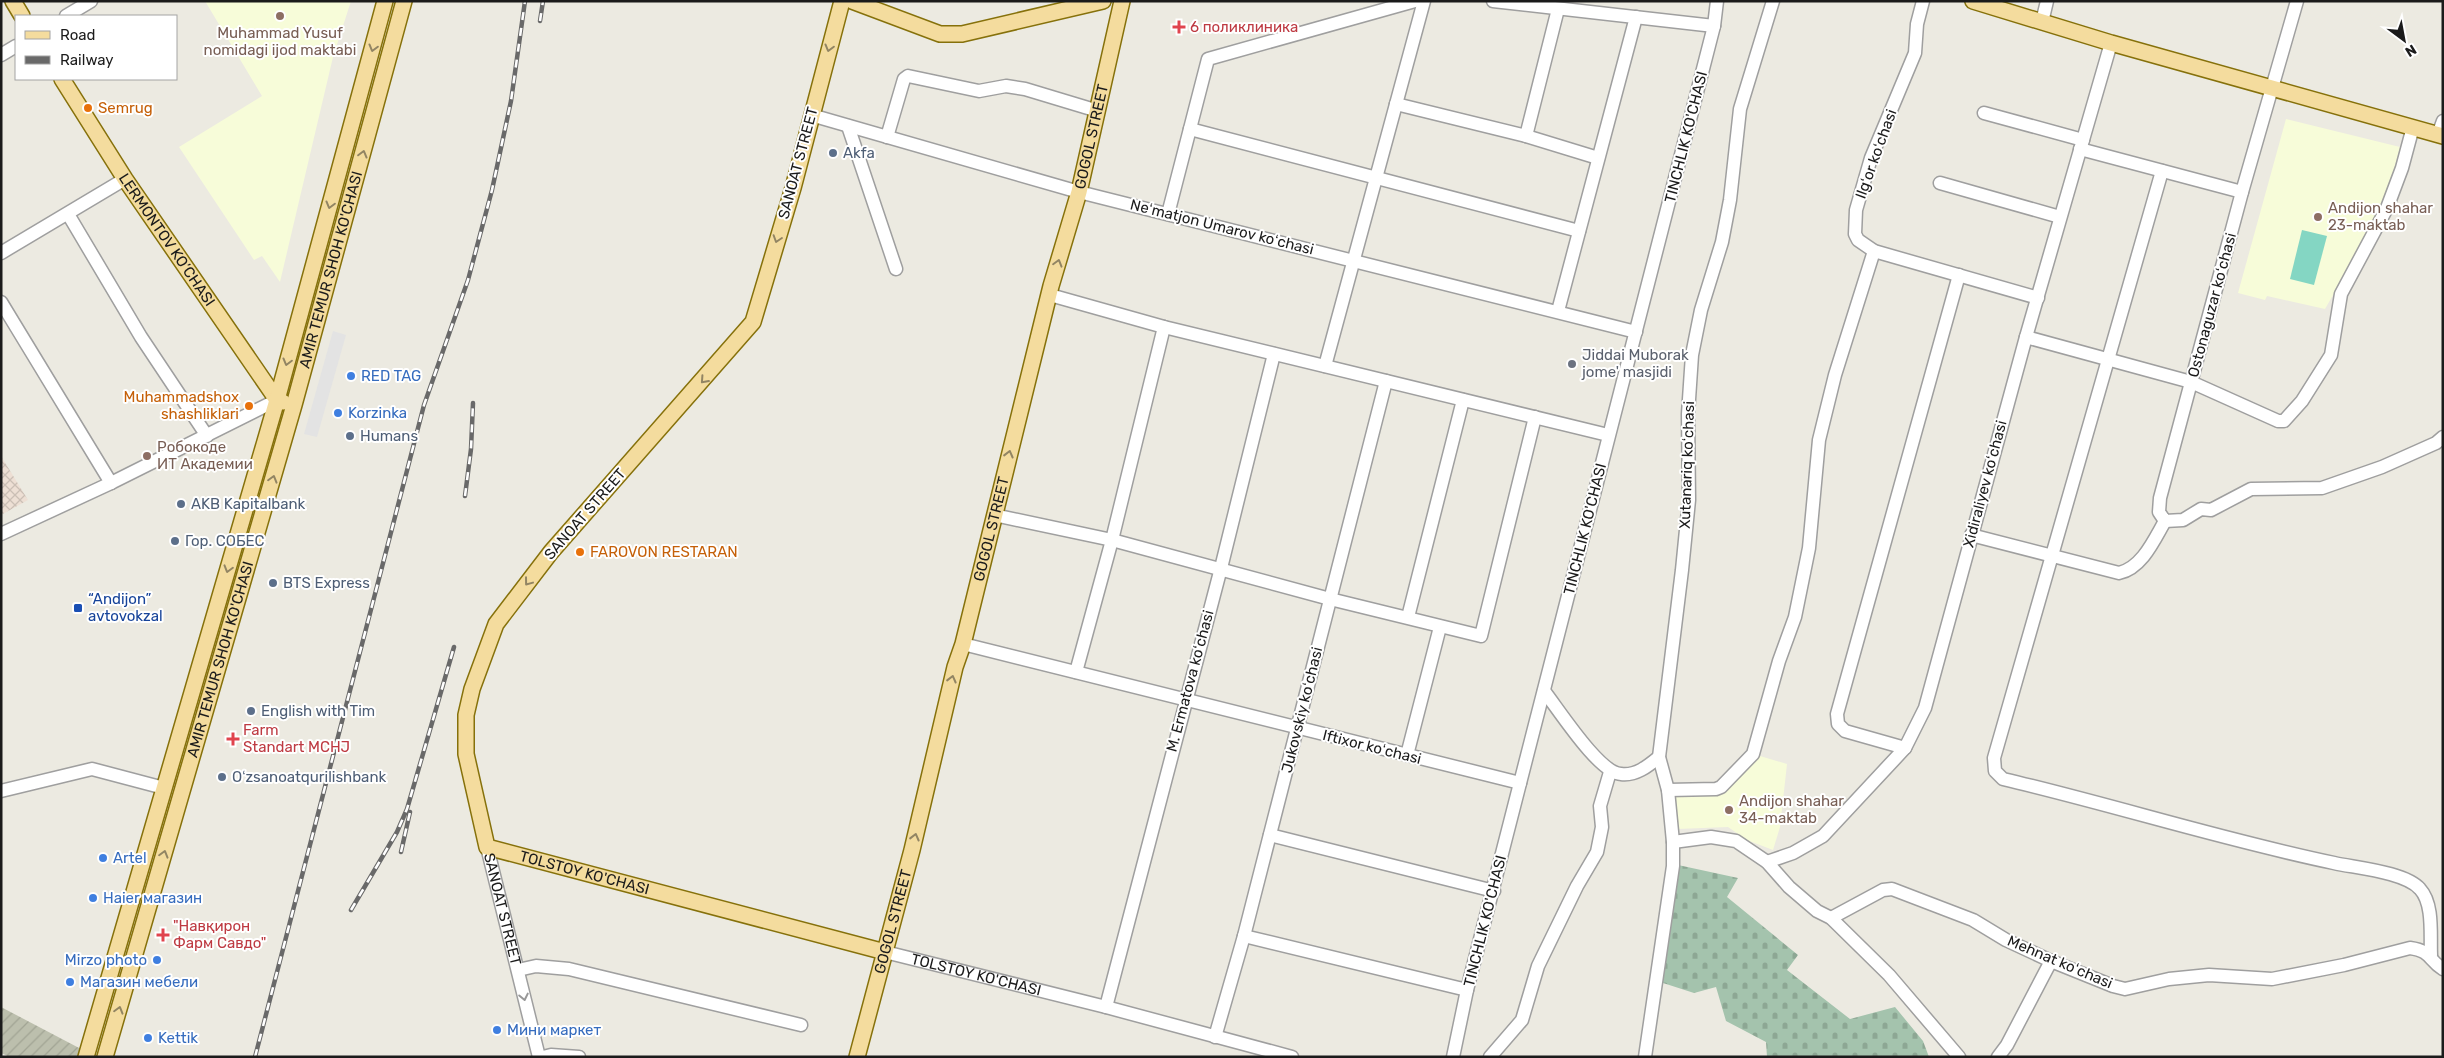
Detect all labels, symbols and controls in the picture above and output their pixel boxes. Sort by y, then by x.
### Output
marker: Muhammad Yusuf nomidagi ijod maktabi [274,10,286,22]
legend [15,15,178,80]
north arrow [2379,15,2429,65]
place label: 6 поликлиника [1190,18,1298,36]
marker: 6 поликлиника [1172,20,1186,34]
place label: Muhammad Yusuf nomidagi ijod maktabi [204,24,356,59]
text: Road [60,26,96,44]
text: N [2402,41,2419,60]
one-way arrow [368,44,378,52]
one-way arrow [824,44,835,53]
text: Railway [60,51,114,69]
street label: TINCHLIK KO'CHASI [1661,69,1711,205]
street label: GOGOL STREET [1071,82,1112,191]
place label: Semrug [98,99,153,117]
marker: Semrug [82,102,94,114]
street label: SANOAT STREET [774,105,822,221]
street label: Ilgʻor koʻchasi [1851,107,1901,201]
place label: Akfa [843,144,875,162]
marker: Akfa [827,147,839,159]
one-way arrow [358,151,368,159]
street label: AMIR TEMUR SHOH KO'CHASI [295,169,366,370]
street label: LERMONTOV KO’CHASI [115,170,219,310]
street label: Neʻmatjon Umarov koʻchasi [1128,195,1316,259]
place label: Andijon shahar 23-maktab [2328,199,2433,234]
one-way arrow [326,201,336,209]
marker: Andijon shahar 23-maktab [2312,211,2324,223]
street label: Ostonaguzar koʻchasi [2184,231,2240,379]
one-way arrow [772,234,782,242]
one-way arrow [1052,259,1062,267]
place label: Jiddai Muborak jome' masjidi [1581,346,1689,381]
one-way arrow [283,357,293,366]
marker: Jiddai Muborak jome' masjidi [1566,358,1578,370]
place label: RED TAG [361,367,421,385]
marker: RED TAG [345,370,357,382]
one-way arrow [701,374,710,383]
place label: Muhammadshox shashliklari [123,388,239,423]
marker: Muhammadshox shashliklari [243,400,255,412]
street label: Xutanariq koʻchasi [1676,401,1698,529]
place label: Korzinka [348,404,407,422]
marker: Korzinka [332,407,344,419]
street label: Xidiraliyev koʻchasi [1959,418,2011,550]
place label: Humans [360,427,418,445]
marker: Humans [344,430,356,442]
place label: Робокоде ИТ Академии [157,438,253,473]
one-way arrow [1003,449,1014,458]
marker: Робокоде ИТ Академии [141,450,153,462]
street label: TINCHLIK KO'CHASI [1560,461,1610,597]
street label: SANOAT STREET [540,464,630,563]
street label: GOGOL STREET [970,474,1013,583]
one-way arrow [267,476,277,484]
place label: AKB Kapitalbank [191,495,306,513]
marker: AKB Kapitalbank [175,498,187,510]
place label: Гор. СОБЕС [185,532,265,550]
marker: Гор. СОБЕС [169,535,181,547]
place label: FAROVON RESTARAN [590,543,738,561]
marker: FAROVON RESTARAN [574,546,586,558]
street label: AMIR TEMUR SHOH KO'CHASI [183,559,257,760]
one-way arrow [223,564,233,572]
place label: BTS Express [283,574,370,592]
one-way arrow [526,576,534,585]
marker: BTS Express [267,577,279,589]
place label: “Andijon” avtovokzal [88,590,163,625]
marker: “Andijon” avtovokzal [72,602,84,614]
street label: M. Ermatova koʻchasi [1162,608,1218,754]
street label: Jukovskiy koʻchasi [1278,645,1326,775]
one-way arrow [946,675,957,684]
place label: English with Tim [261,702,375,720]
marker: English with Tim [245,705,257,717]
place label: Farm Standart MCHJ [243,721,350,756]
street label: Iftixor koʻchasi [1321,726,1423,768]
marker: Farm Standart MCHJ [227,733,239,745]
place label: Oʻzsanoatqurilishbank [232,768,386,786]
marker: Oʻzsanoatqurilishbank [216,771,228,783]
place label: Andijon shahar 34-maktab [1739,792,1844,827]
marker: Andijon shahar 34-maktab [1723,804,1735,816]
one-way arrow [909,833,920,842]
street label: TOLSTOY KO'CHASI [518,847,651,898]
place label: Artel [113,849,147,867]
one-way arrow [158,850,168,858]
street label: SANOAT STREET [480,851,525,968]
marker: Artel [97,852,109,864]
street label: TINCHLIK KO'CHASI [1460,853,1510,989]
street label: GOGOL STREET [871,867,915,976]
place label: Haier магазин [103,889,202,907]
marker: Haier магазин [87,892,99,904]
place label: "Навқирон Фарм Савдо" [173,917,266,952]
marker: "Навқирон Фарм Савдо" [157,929,169,941]
street label: Mehnat koʻchasi [2005,932,2115,992]
street label: TOLSTOY KO'CHASI [909,950,1043,1000]
place label: Mirzo photo [65,951,147,969]
marker: Mirzo photo [151,954,163,966]
place label: Магазин мебели [80,973,198,991]
marker: Магазин мебели [64,976,76,988]
one-way arrow [518,992,528,1001]
one-way arrow [113,1006,123,1015]
place label: Мини маркет [507,1021,602,1039]
marker: Мини маркет [491,1024,503,1036]
place label: Kettik [158,1029,198,1047]
marker: Kettik [142,1032,154,1044]

